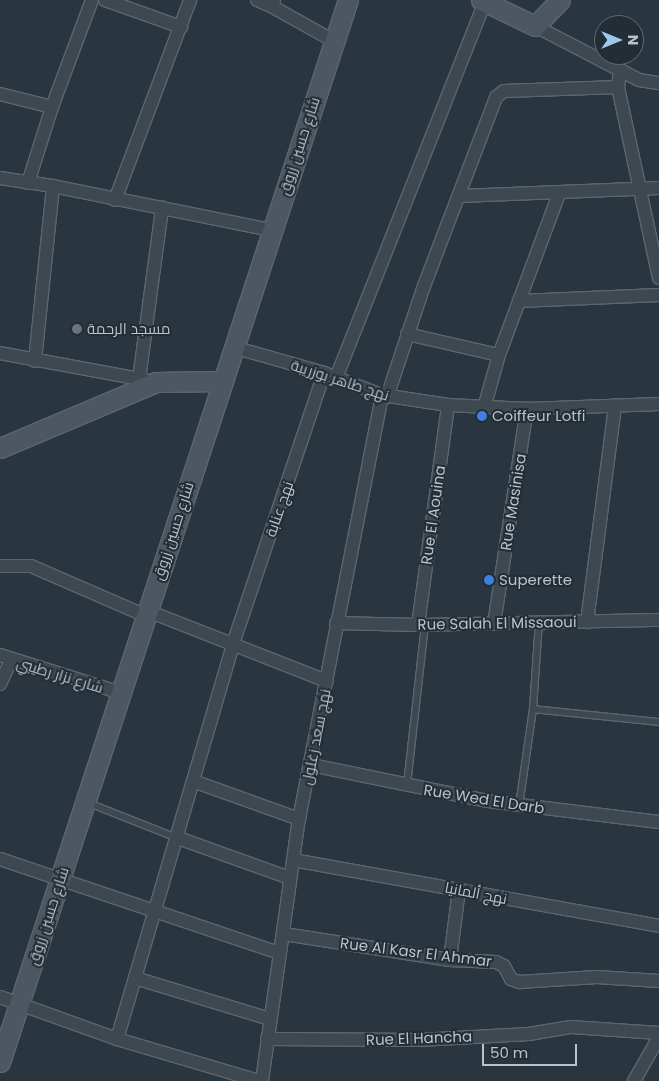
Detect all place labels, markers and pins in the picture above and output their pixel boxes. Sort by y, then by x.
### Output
place label: مسجد الرحمة [87,320,170,338]
marker: مسجد الرحمة [71,323,83,335]
place label: Coiffeur Lotfi [492,407,585,425]
marker: Coiffeur Lotfi [476,410,488,422]
place label: Superette [499,571,572,589]
marker: Superette [483,574,495,586]

